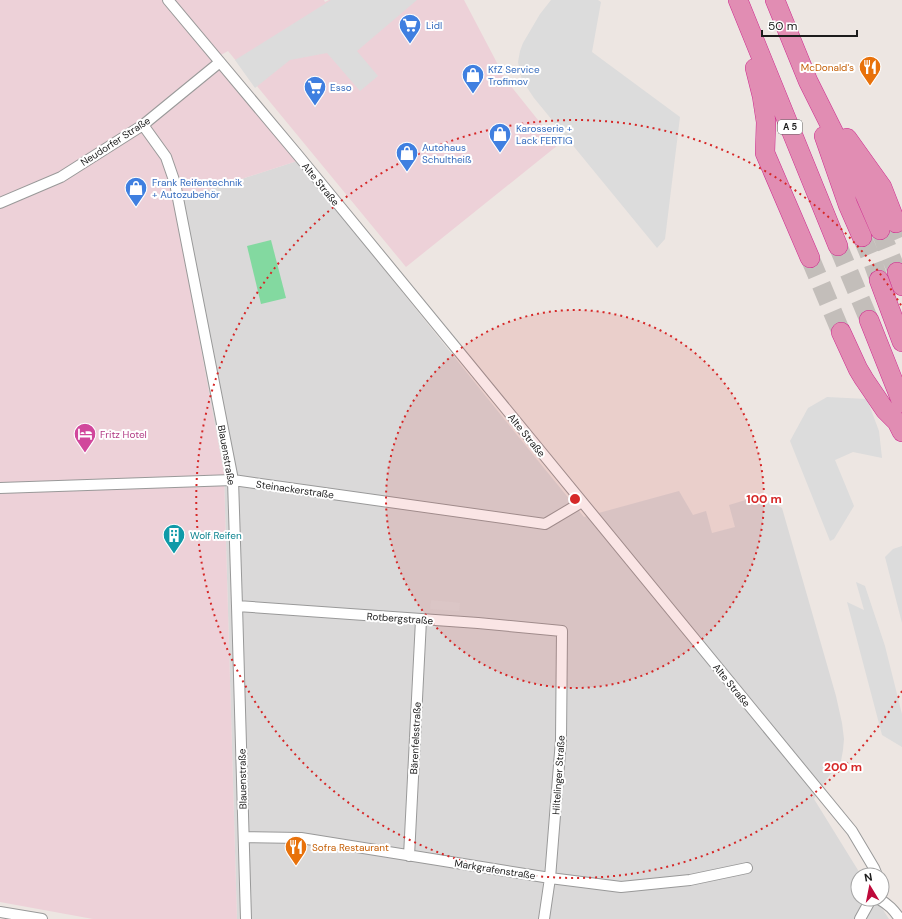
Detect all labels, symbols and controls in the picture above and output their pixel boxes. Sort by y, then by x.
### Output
supermarket icon: Lidl [397,12,423,45]
scale bar [762,12,857,38]
text: 50 m [768,18,797,34]
place label: Lidl [426,19,442,32]
restaurant icon: McDonald's [857,54,883,87]
place label: McDonald's [801,61,854,74]
shop icon: KfZ Service Trofimov [460,62,486,95]
place label: KfZ Service Trofimov [488,63,540,88]
supermarket icon: Esso [302,74,328,107]
place label: Esso [330,81,352,94]
street label: Neudorfer Straße [78,114,153,169]
road number: A 5 [778,120,802,134]
shop icon: Karosserie + Lack FERTIG [487,121,513,154]
place label: Karosserie + Lack FERTIG [516,122,573,147]
shop icon: Autohaus Schultheiß [394,140,420,173]
place label: Autohaus Schultheiß [422,141,472,166]
street label: Alte Straße [299,160,342,209]
shop icon: Frank Reifentechnik + Autozubehör [123,175,149,208]
place label: Frank Reifentechnik + Autozubehör [152,176,242,201]
street label: Alte Straße [505,411,548,460]
hotel icon: Fritz Hotel [72,421,98,454]
street label: Blauenstraße [215,424,238,486]
place label: Fritz Hotel [100,428,147,441]
street label: Steinackerstraße [255,478,335,501]
text: 100 m [746,491,782,507]
centre of rings [568,492,582,506]
building icon: Wolf Reifen [161,522,187,555]
place label: Wolf Reifen [190,529,242,542]
street label: Rotbergstraße [366,610,434,627]
street label: Alte Straße [710,661,753,710]
street label: Bärenfelsstraße [407,701,424,775]
street label: Hiltelinger Straße [549,735,568,815]
street label: Blauenstraße [235,748,250,810]
text: 200 m [824,759,862,775]
restaurant icon: Sofra Restaurant [283,834,309,867]
place label: Sofra Restaurant [312,841,389,854]
street label: Markgrafenstraße [453,857,537,882]
north arrow [850,867,890,907]
text: N [863,870,873,885]

